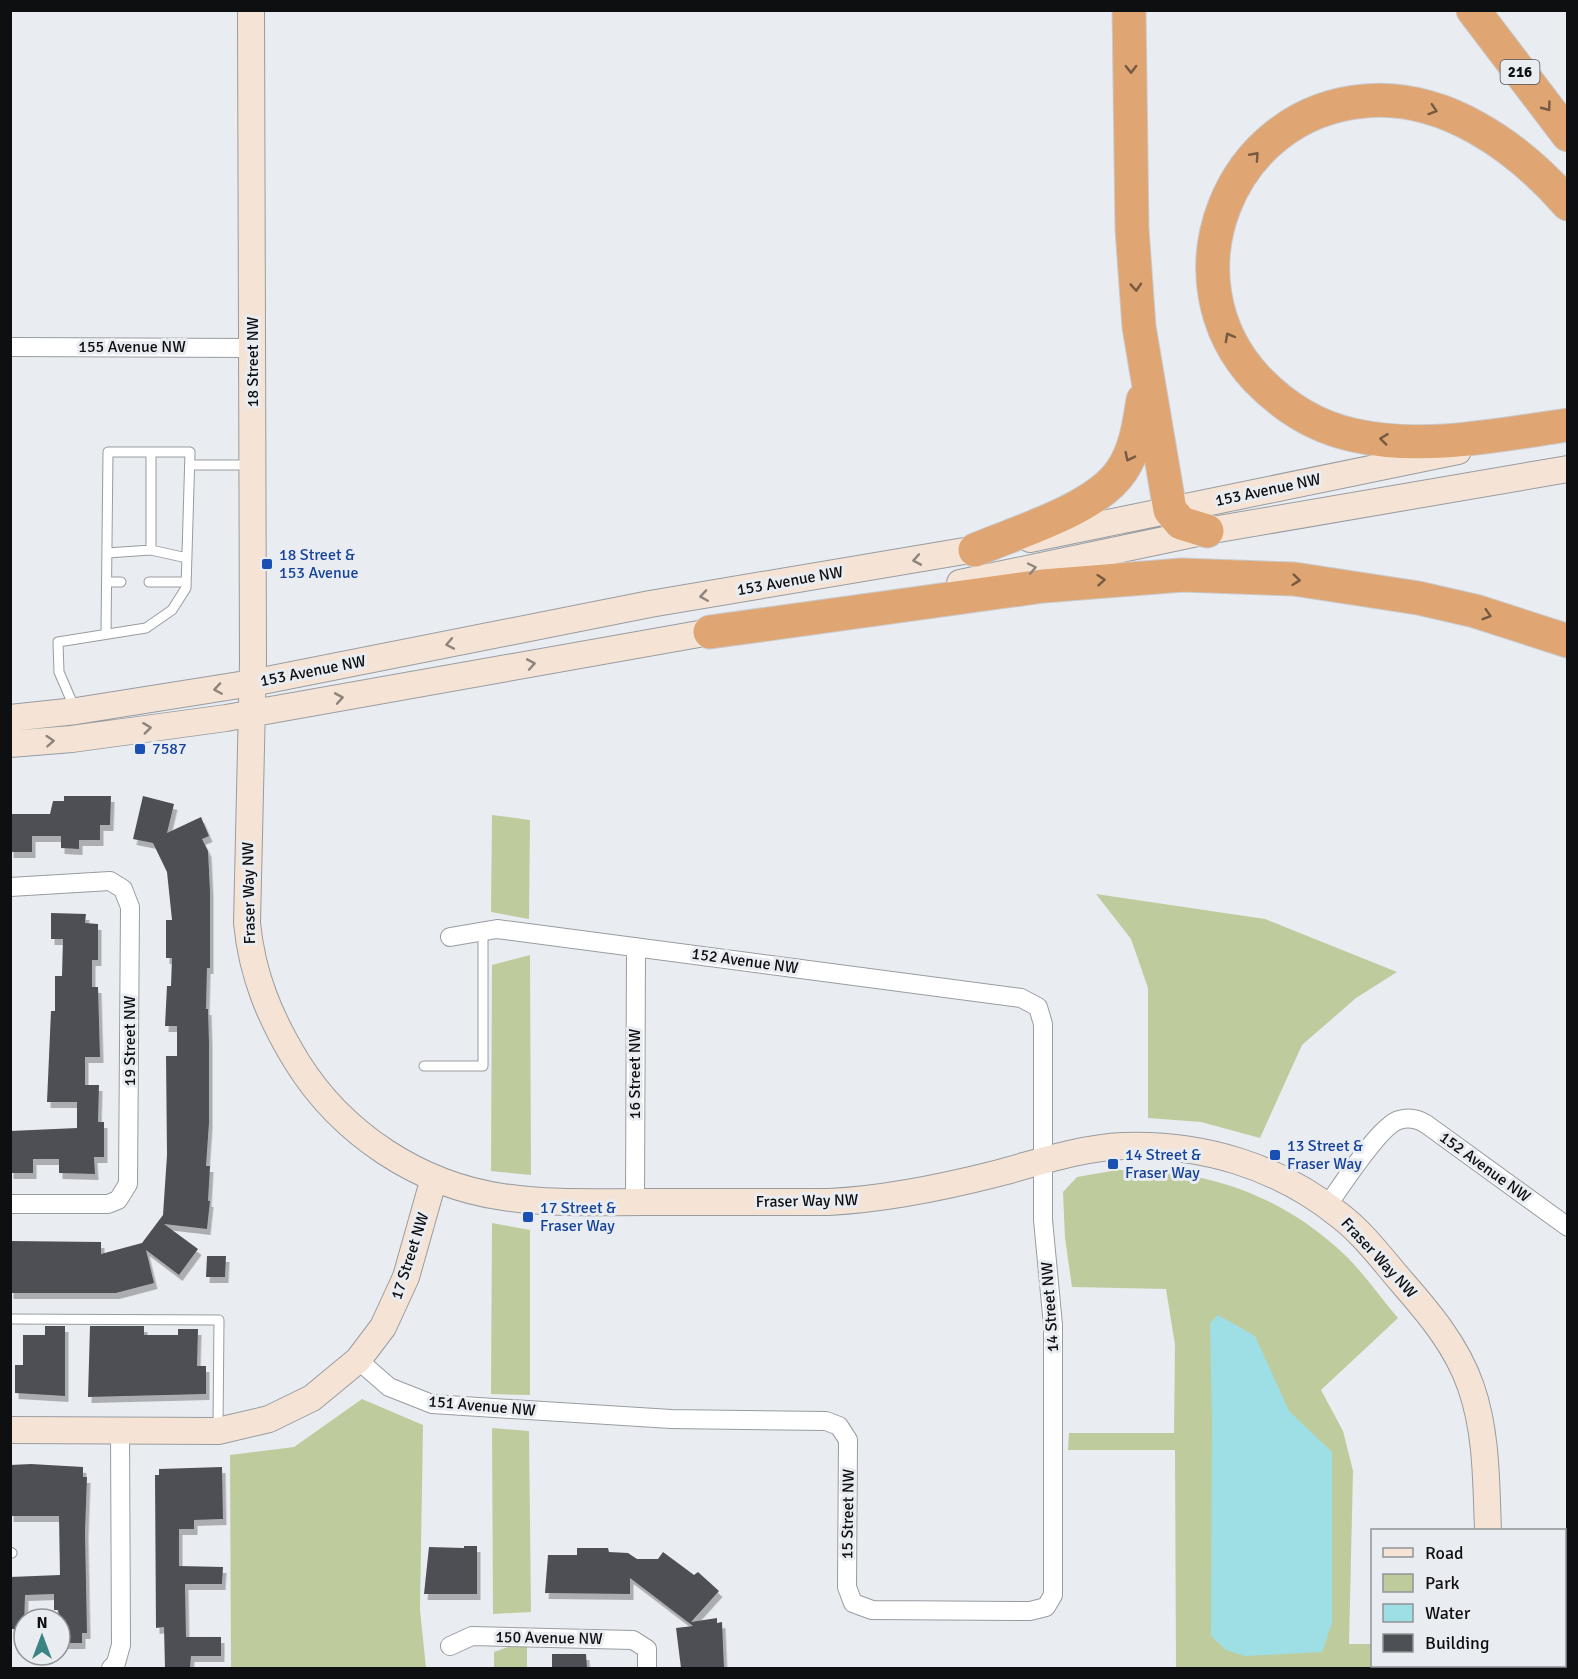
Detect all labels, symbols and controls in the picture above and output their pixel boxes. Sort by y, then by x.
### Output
road number: 216 [1500,60,1540,84]
one-way arrow [1125,64,1137,73]
one-way arrow [1539,100,1550,111]
one-way arrow [1427,103,1438,115]
one-way arrow [1248,152,1259,163]
one-way arrow [1129,283,1142,292]
street label: 18 Street NW [243,316,263,407]
one-way arrow [1225,333,1236,343]
street label: 155 Avenue NW [78,337,186,357]
one-way arrow [1380,433,1389,445]
one-way arrow [1124,451,1136,462]
street label: 153 Avenue NW [1213,469,1323,511]
place label: 18 Street & 153 Avenue [279,545,359,583]
one-way arrow [912,553,922,565]
marker: 18 Street & 153 Avenue [260,557,274,571]
street label: 153 Avenue NW [735,562,845,600]
one-way arrow [1027,562,1037,575]
one-way arrow [1291,573,1300,585]
one-way arrow [1097,574,1106,587]
one-way arrow [699,589,709,601]
one-way arrow [1481,608,1492,620]
one-way arrow [446,637,456,650]
street label: 153 Avenue NW [258,651,368,691]
one-way arrow [526,658,536,671]
one-way arrow [213,682,222,694]
one-way arrow [334,692,344,705]
one-way arrow [142,723,151,735]
one-way arrow [45,735,54,748]
place label: 7587 [152,739,187,759]
marker: 7587 [133,742,147,756]
street label: Fraser Way NW [238,841,260,945]
street label: 152 Avenue NW [690,944,800,978]
street label: 19 Street NW [120,995,140,1086]
street label: 16 Street NW [625,1028,645,1119]
street label: 152 Avenue NW [1436,1127,1535,1207]
place label: 13 Street & Fraser Way [1287,1136,1363,1174]
place label: 14 Street & Fraser Way [1125,1145,1201,1183]
marker: 13 Street & Fraser Way [1268,1148,1282,1162]
marker: 14 Street & Fraser Way [1106,1157,1120,1171]
street label: Fraser Way NW [755,1190,859,1212]
place label: 17 Street & Fraser Way [540,1198,616,1236]
street label: 17 Street NW [387,1210,434,1302]
marker: 17 Street & Fraser Way [521,1210,535,1224]
street label: Fraser Way NW [1337,1214,1422,1303]
street label: 14 Street NW [1037,1261,1063,1353]
street label: 151 Avenue NW [428,1391,537,1421]
street label: 15 Street NW [837,1468,859,1559]
legend [1371,1529,1566,1667]
text: Road [1425,1542,1464,1564]
text: Park [1425,1572,1460,1594]
text: Water [1425,1602,1471,1624]
north arrow [12,1607,72,1667]
text: N [36,1613,48,1633]
street label: 150 Avenue NW [495,1627,603,1649]
text: Building [1425,1632,1489,1654]

